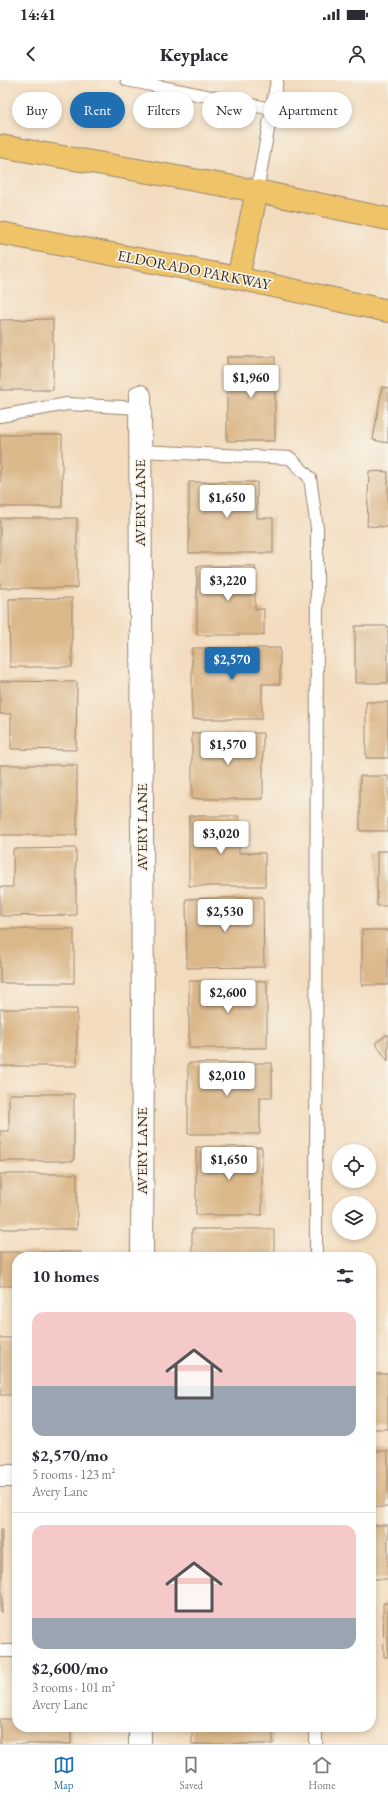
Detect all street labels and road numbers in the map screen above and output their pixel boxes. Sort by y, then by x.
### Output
street label: ELDORADO PARKWAY [116,245,273,294]
street label: AVERY LANE [130,459,149,548]
street label: AVERY LANE [132,783,151,872]
street label: AVERY LANE [132,1107,151,1196]

